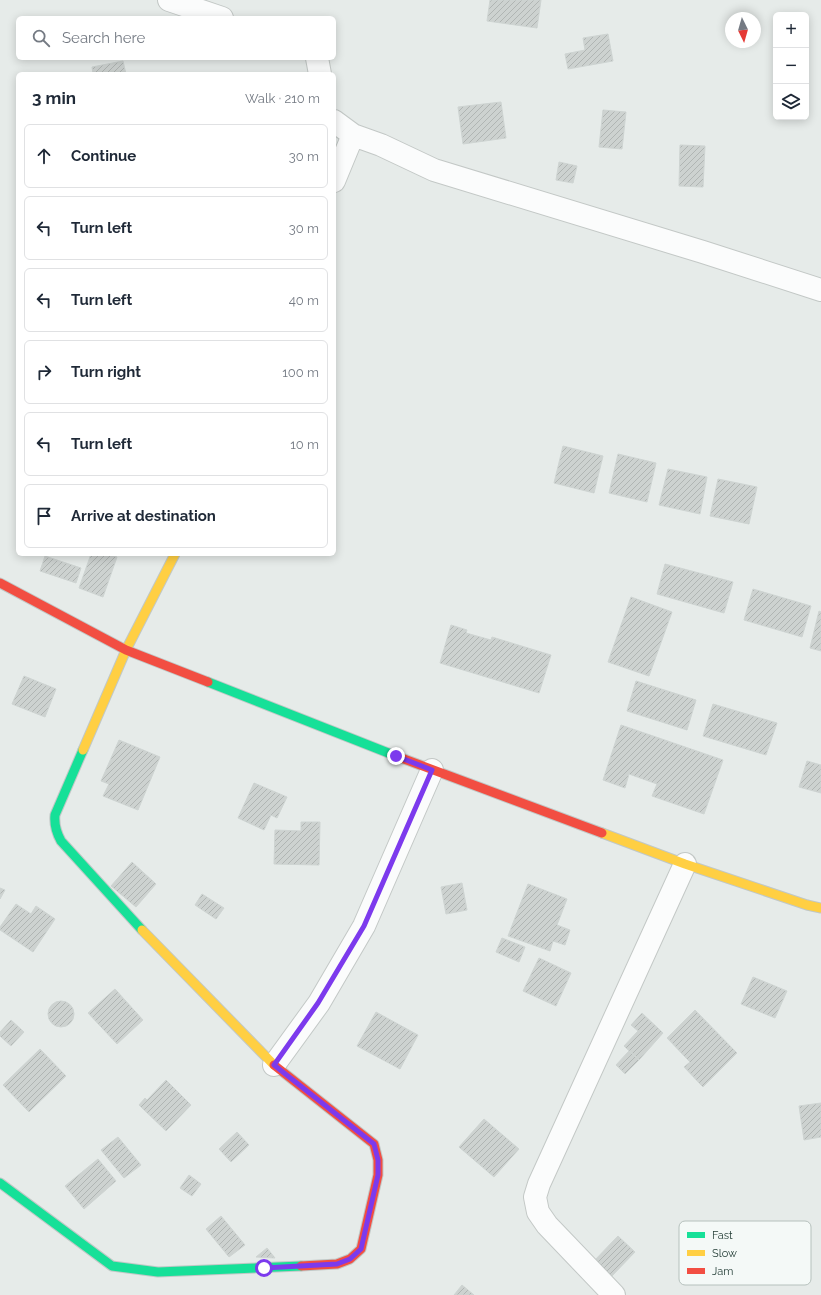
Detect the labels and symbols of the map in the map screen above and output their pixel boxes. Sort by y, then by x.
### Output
north arrow [725,12,761,48]
route end [387,747,405,765]
legend [679,1221,811,1285]
text: Fast [712,1229,733,1242]
text: Slow [712,1247,737,1260]
route start [255,1259,273,1277]
text: Jam [712,1265,733,1278]

